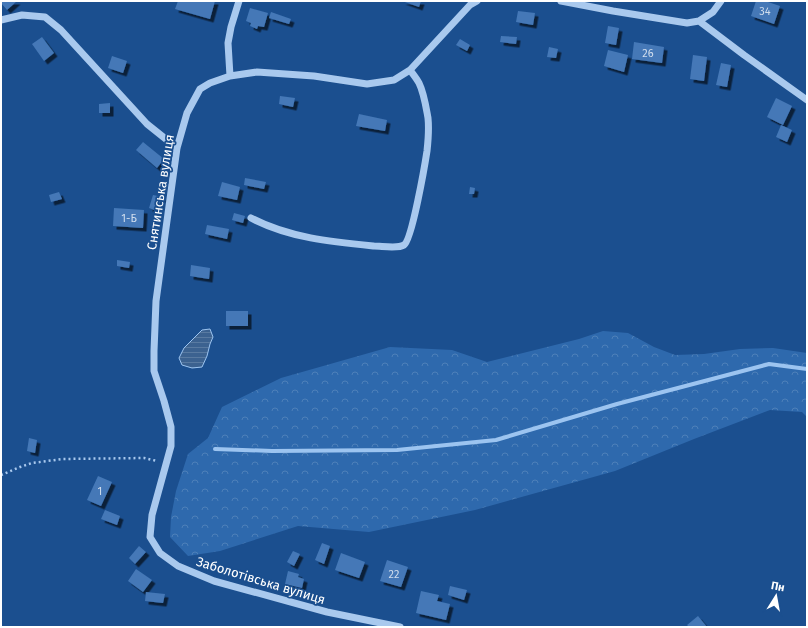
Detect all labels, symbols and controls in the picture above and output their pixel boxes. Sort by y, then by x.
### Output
house number: 34 [759,5,771,18]
house number: 26 [642,47,654,60]
street label: Снятинська вулиця [144,133,177,251]
house number: 1-Б [121,212,137,225]
house number: 1 [98,485,102,498]
street label: Заболотівська вулиця [195,554,327,607]
house number: 22 [389,568,399,581]
north arrow [756,576,796,616]
text: Пн [770,579,786,594]

